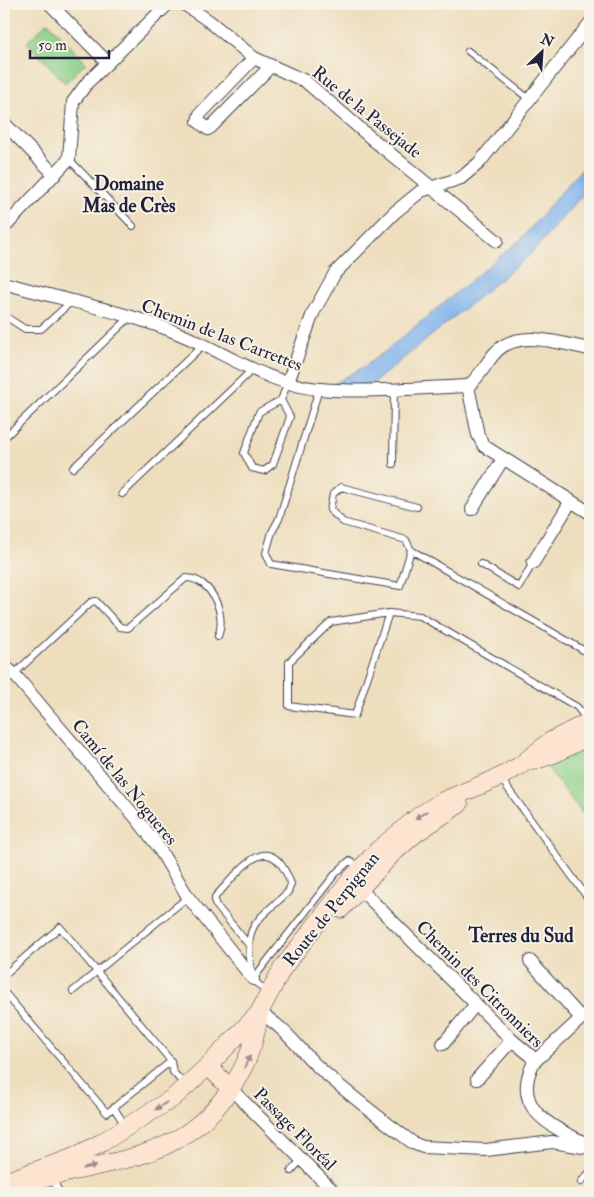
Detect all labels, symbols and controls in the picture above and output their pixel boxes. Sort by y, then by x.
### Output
scale bar [30,28,109,60]
north arrow [516,28,566,78]
text: N [537,30,557,51]
text: 50 m [38,36,67,55]
street label: Rue de la Passejade [307,61,427,164]
district label: Domaine Mas de Crès [81,172,176,218]
street label: Chemin de las Carrettes [138,294,306,377]
street label: Camí de las Nogueres [67,715,183,850]
one-way arrow [414,810,427,820]
street label: Route de Perpignan [278,847,385,971]
street label: Chemin des Citronniers [411,916,548,1053]
district label: Terres du Sud [467,924,574,948]
one-way arrow [243,1055,251,1069]
street label: Passage Floréal [248,1083,341,1176]
one-way arrow [154,1101,167,1111]
one-way arrow [82,1163,97,1171]

